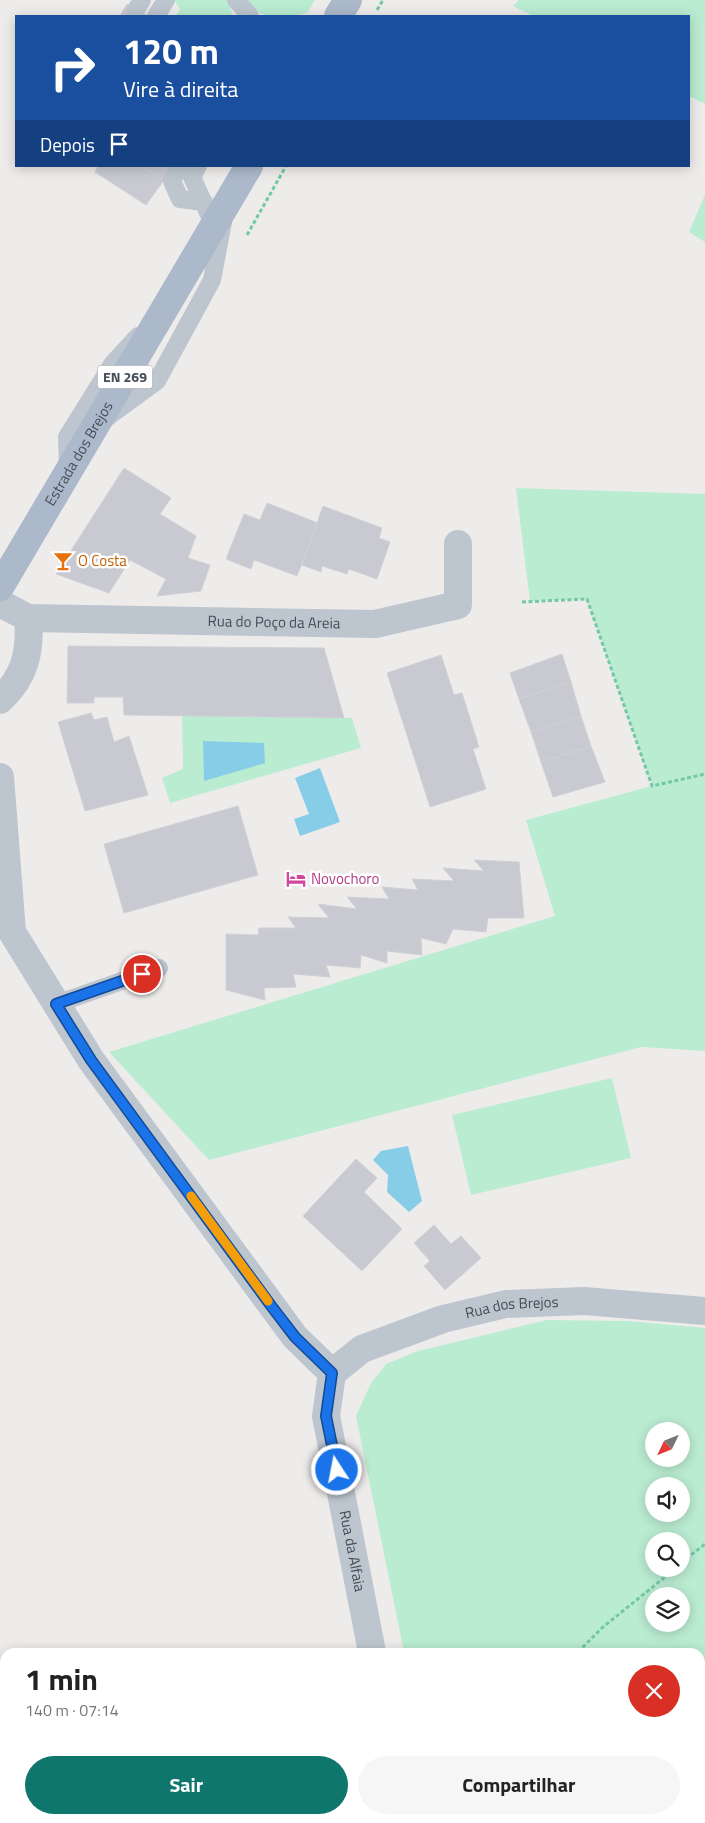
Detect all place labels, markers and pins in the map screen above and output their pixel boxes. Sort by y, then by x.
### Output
place label: O Costa [78,549,127,572]
bar icon: O Costa [52,550,74,572]
place label: Novochoro [311,867,379,890]
hotel icon: Novochoro [285,868,307,890]
pin [121,953,163,995]

